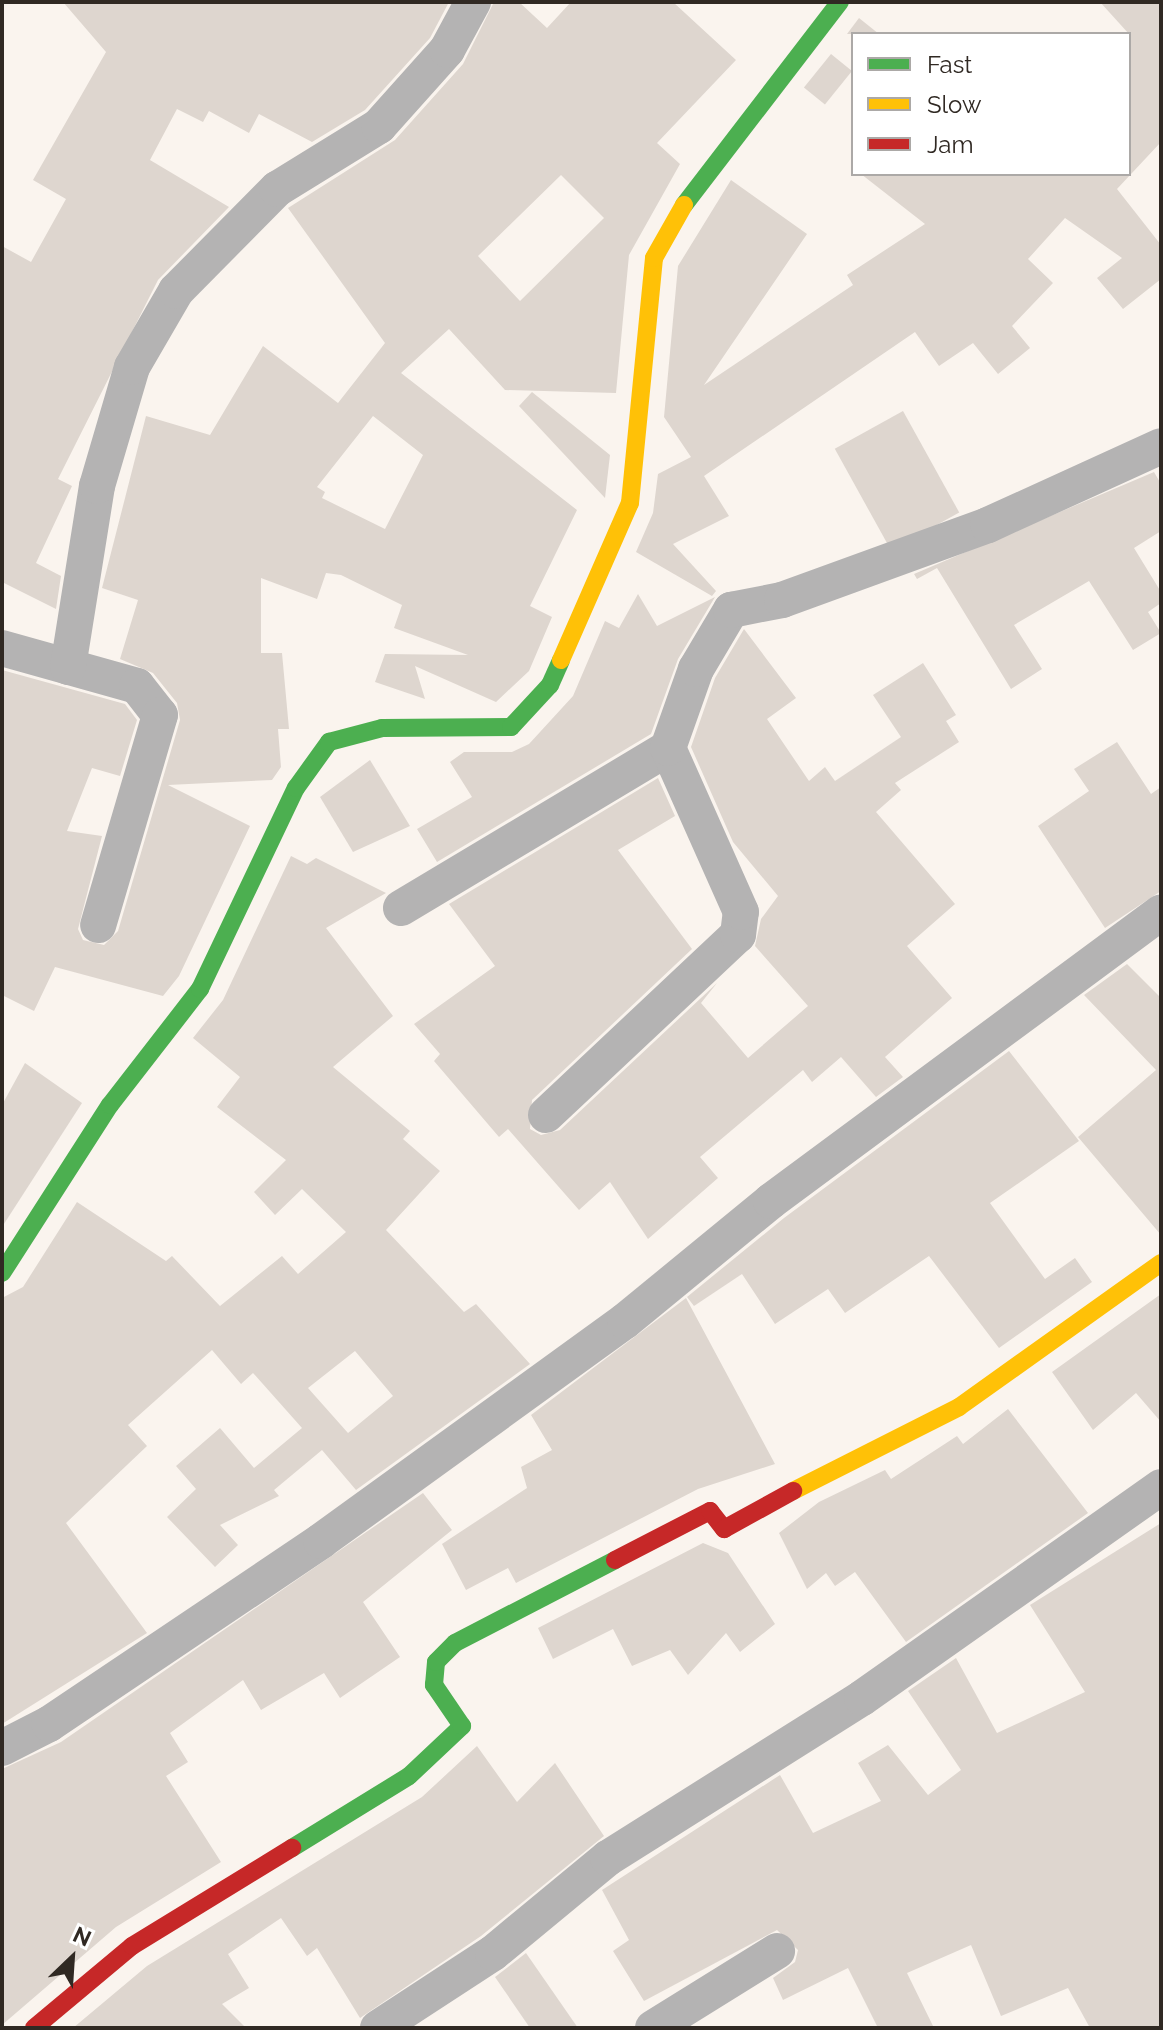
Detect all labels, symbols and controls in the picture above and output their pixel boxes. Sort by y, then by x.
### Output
legend [851,32,1131,176]
text: Fast [927,50,972,79]
text: Slow [927,90,981,119]
text: Jam [927,130,973,159]
north arrow [32,1918,112,1998]
text: N [69,1921,95,1952]

